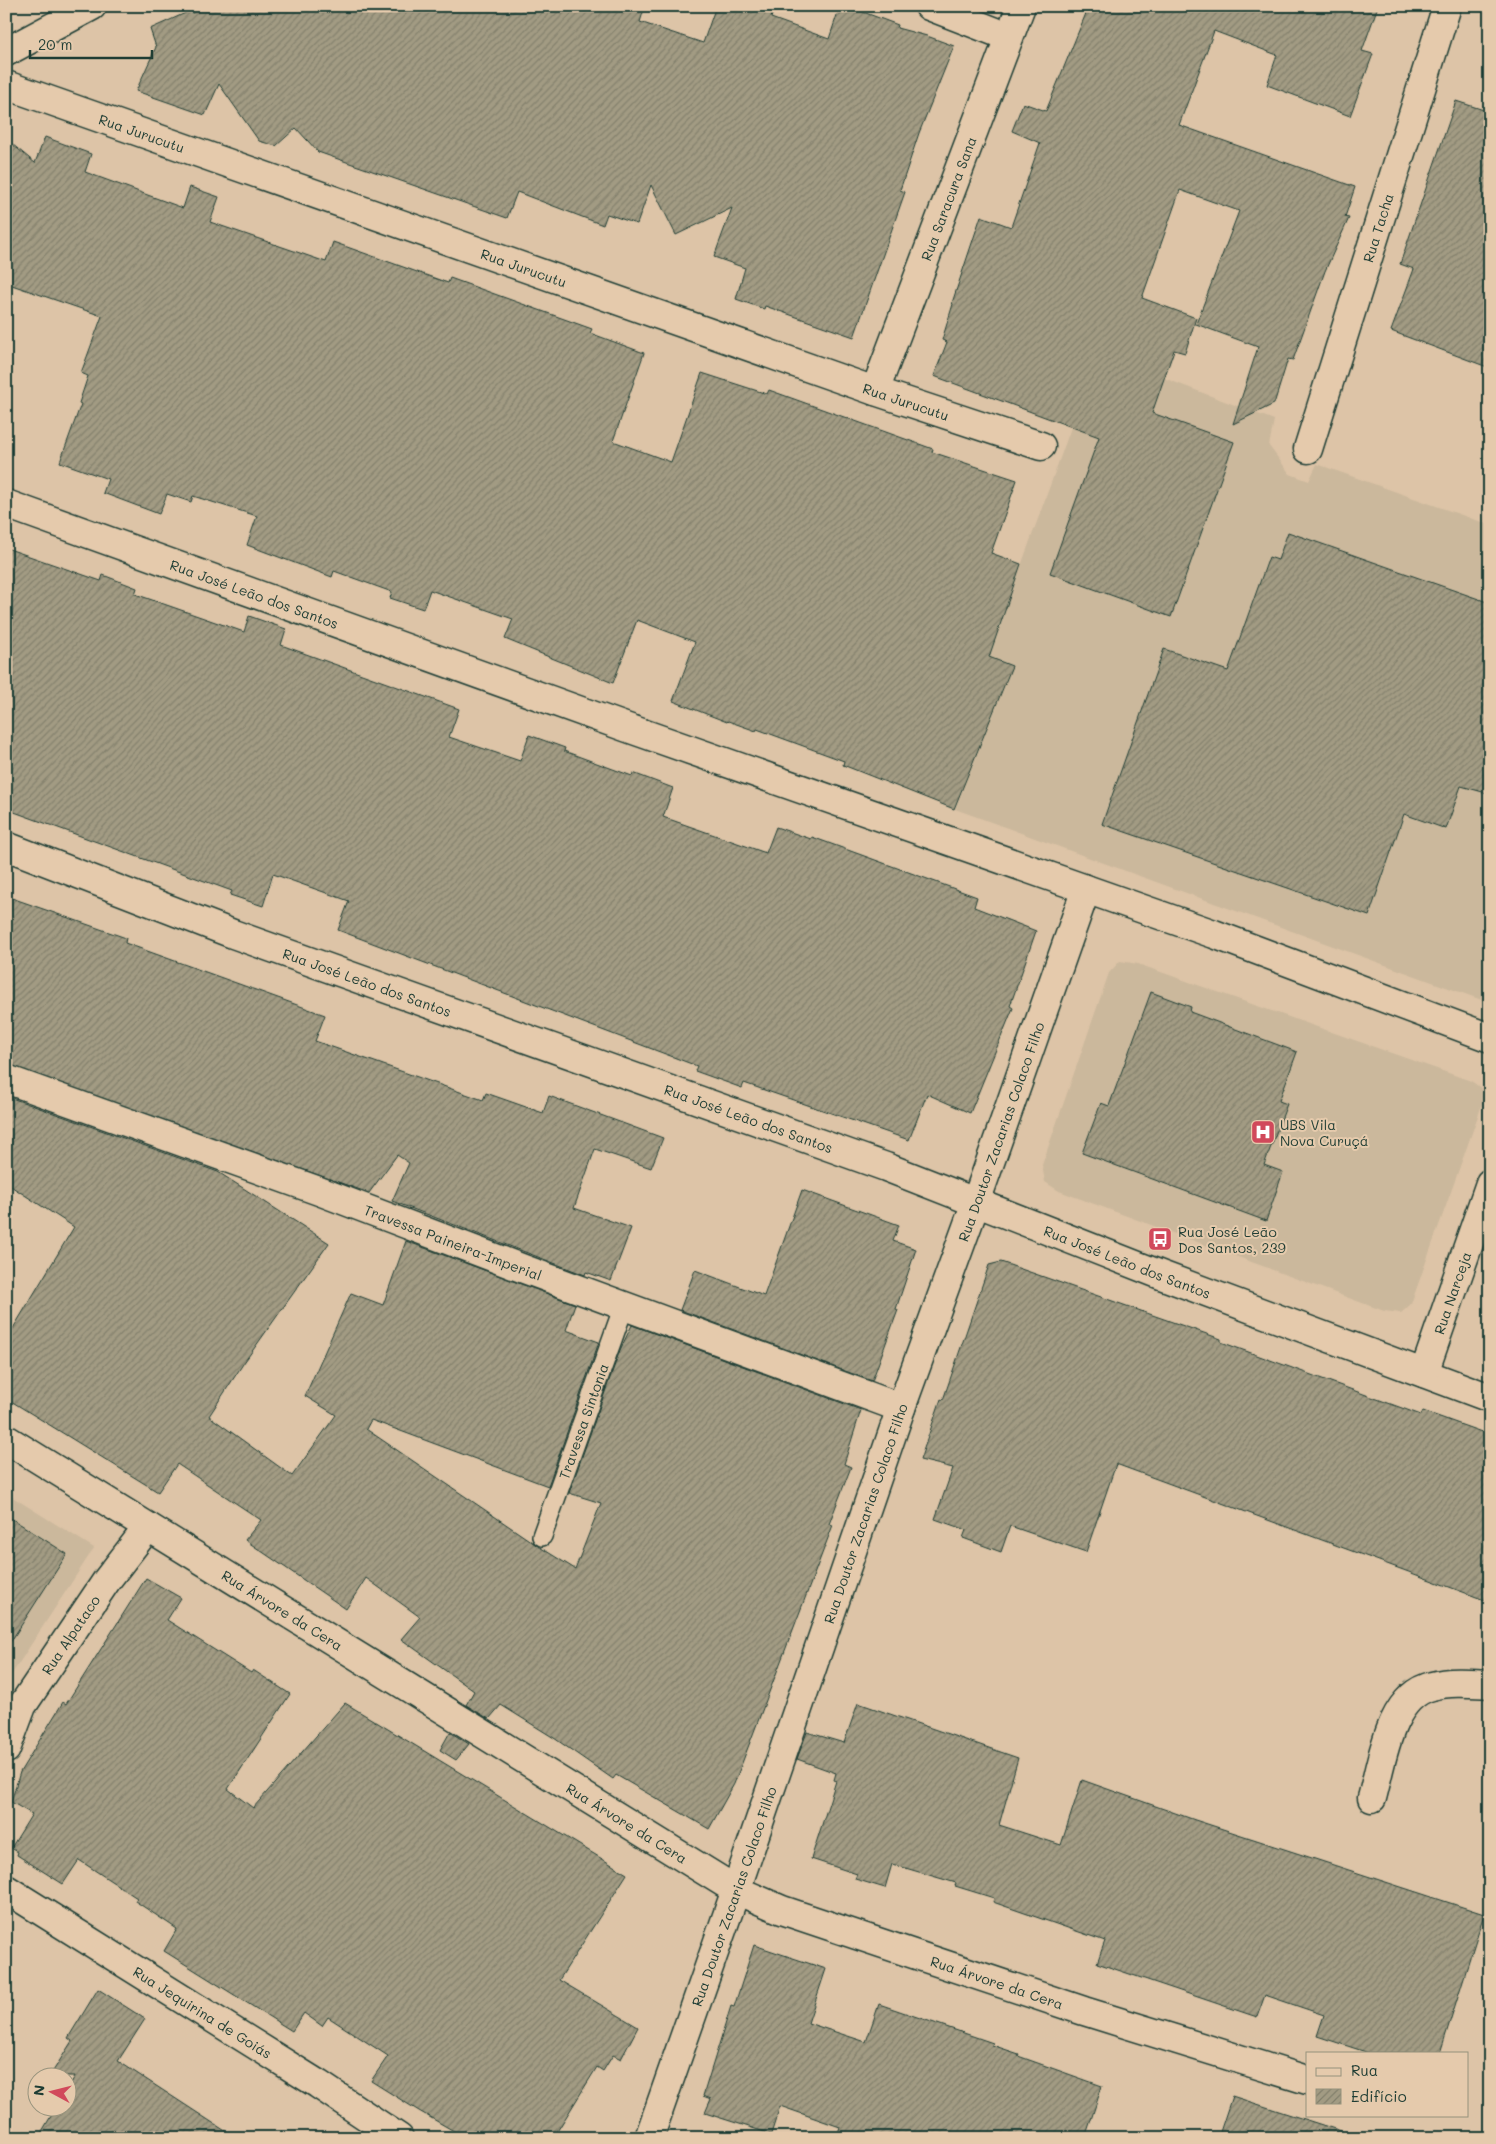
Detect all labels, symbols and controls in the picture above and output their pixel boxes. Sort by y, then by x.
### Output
scale bar [30,28,152,60]
text: 20 m [38,34,72,54]
street label: Rua Jurucutu [96,109,187,157]
street label: Rua Saracura Sana [916,134,980,263]
street label: Rua Tacha [1358,191,1397,264]
street label: Rua Jurucutu [478,243,569,291]
street label: Rua Jurucutu [860,378,952,424]
street label: Rua José Leão dos Santos [168,554,341,633]
street label: Rua José Leão dos Santos [280,943,454,1021]
street label: Rua Doutor Zacarias Colaco Filho [953,1019,1048,1244]
street label: Rua José Leão dos Santos [662,1079,836,1157]
place label: UBS Vila Nova Curuçá [1280,1115,1369,1150]
hospital icon: UBS Vila Nova Curuçá [1250,1119,1276,1145]
street label: Travessa Paineira-Imperial [362,1200,545,1284]
street label: Rua José Leão dos Santos [1041,1220,1214,1302]
place label: Rua José Leão Dos Santos, 239 [1178,1222,1286,1257]
bus stop icon: Rua José Leão Dos Santos, 239 [1147,1226,1173,1252]
street label: Rua Narceja [1429,1249,1475,1337]
street label: Travessa Sintonia [554,1361,612,1482]
street label: Rua Doutor Zacarias Colaco Filho [818,1401,911,1626]
street label: Rua Árvore da Cera [218,1565,347,1654]
street label: Rua Alpataco [37,1591,104,1678]
street label: Rua Árvore da Cera [563,1778,691,1867]
street label: Rua Doutor Zacarias Colaco Filho [686,1784,780,2009]
street label: Rua Árvore da Cera [928,1951,1066,2013]
street label: Rua Jequirina de Goiás [130,1961,276,2062]
legend [1306,2052,1468,2116]
text: Rua [1351,2060,1378,2080]
north arrow [28,2066,78,2116]
text: N [29,2084,49,2097]
text: Edifício [1351,2086,1407,2106]

